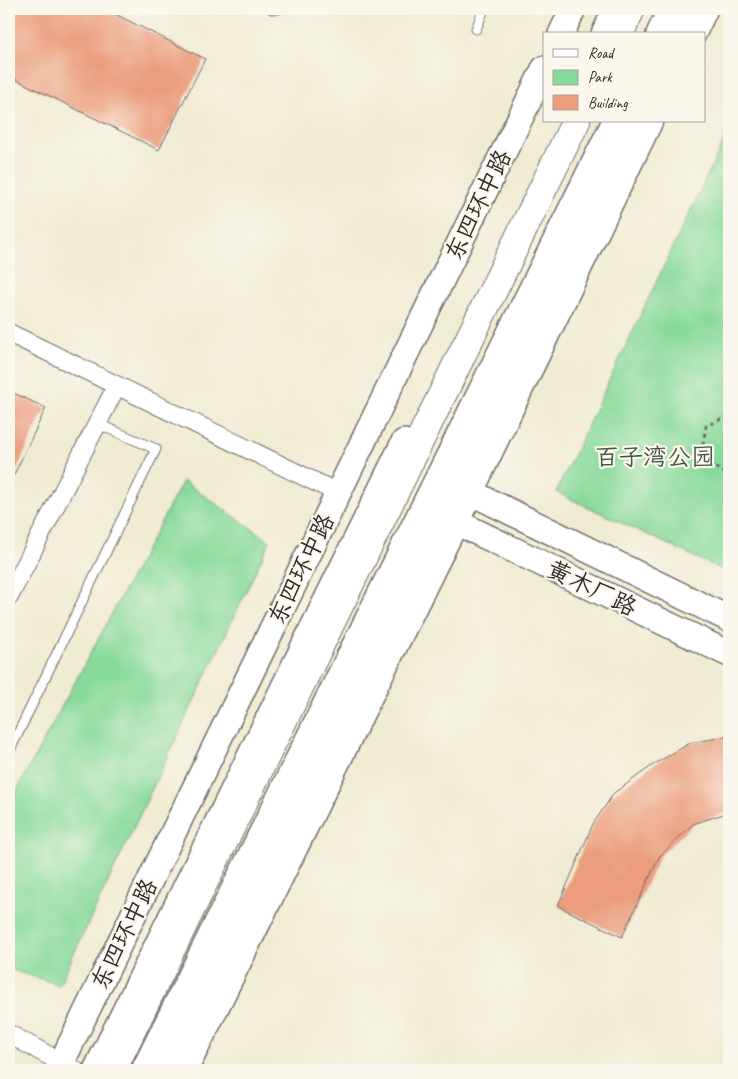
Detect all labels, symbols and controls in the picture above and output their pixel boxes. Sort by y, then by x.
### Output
legend [543,32,706,122]
text: Road [588,44,615,63]
text: Park [588,68,613,87]
text: Building [588,94,628,113]
street label: 东四环中路 [438,144,518,266]
park label: 百子湾公园 [595,442,715,472]
street label: 东四环中路 [261,508,341,630]
street label: 黄木厂路 [542,553,642,623]
street label: 东四环中路 [84,873,164,995]

